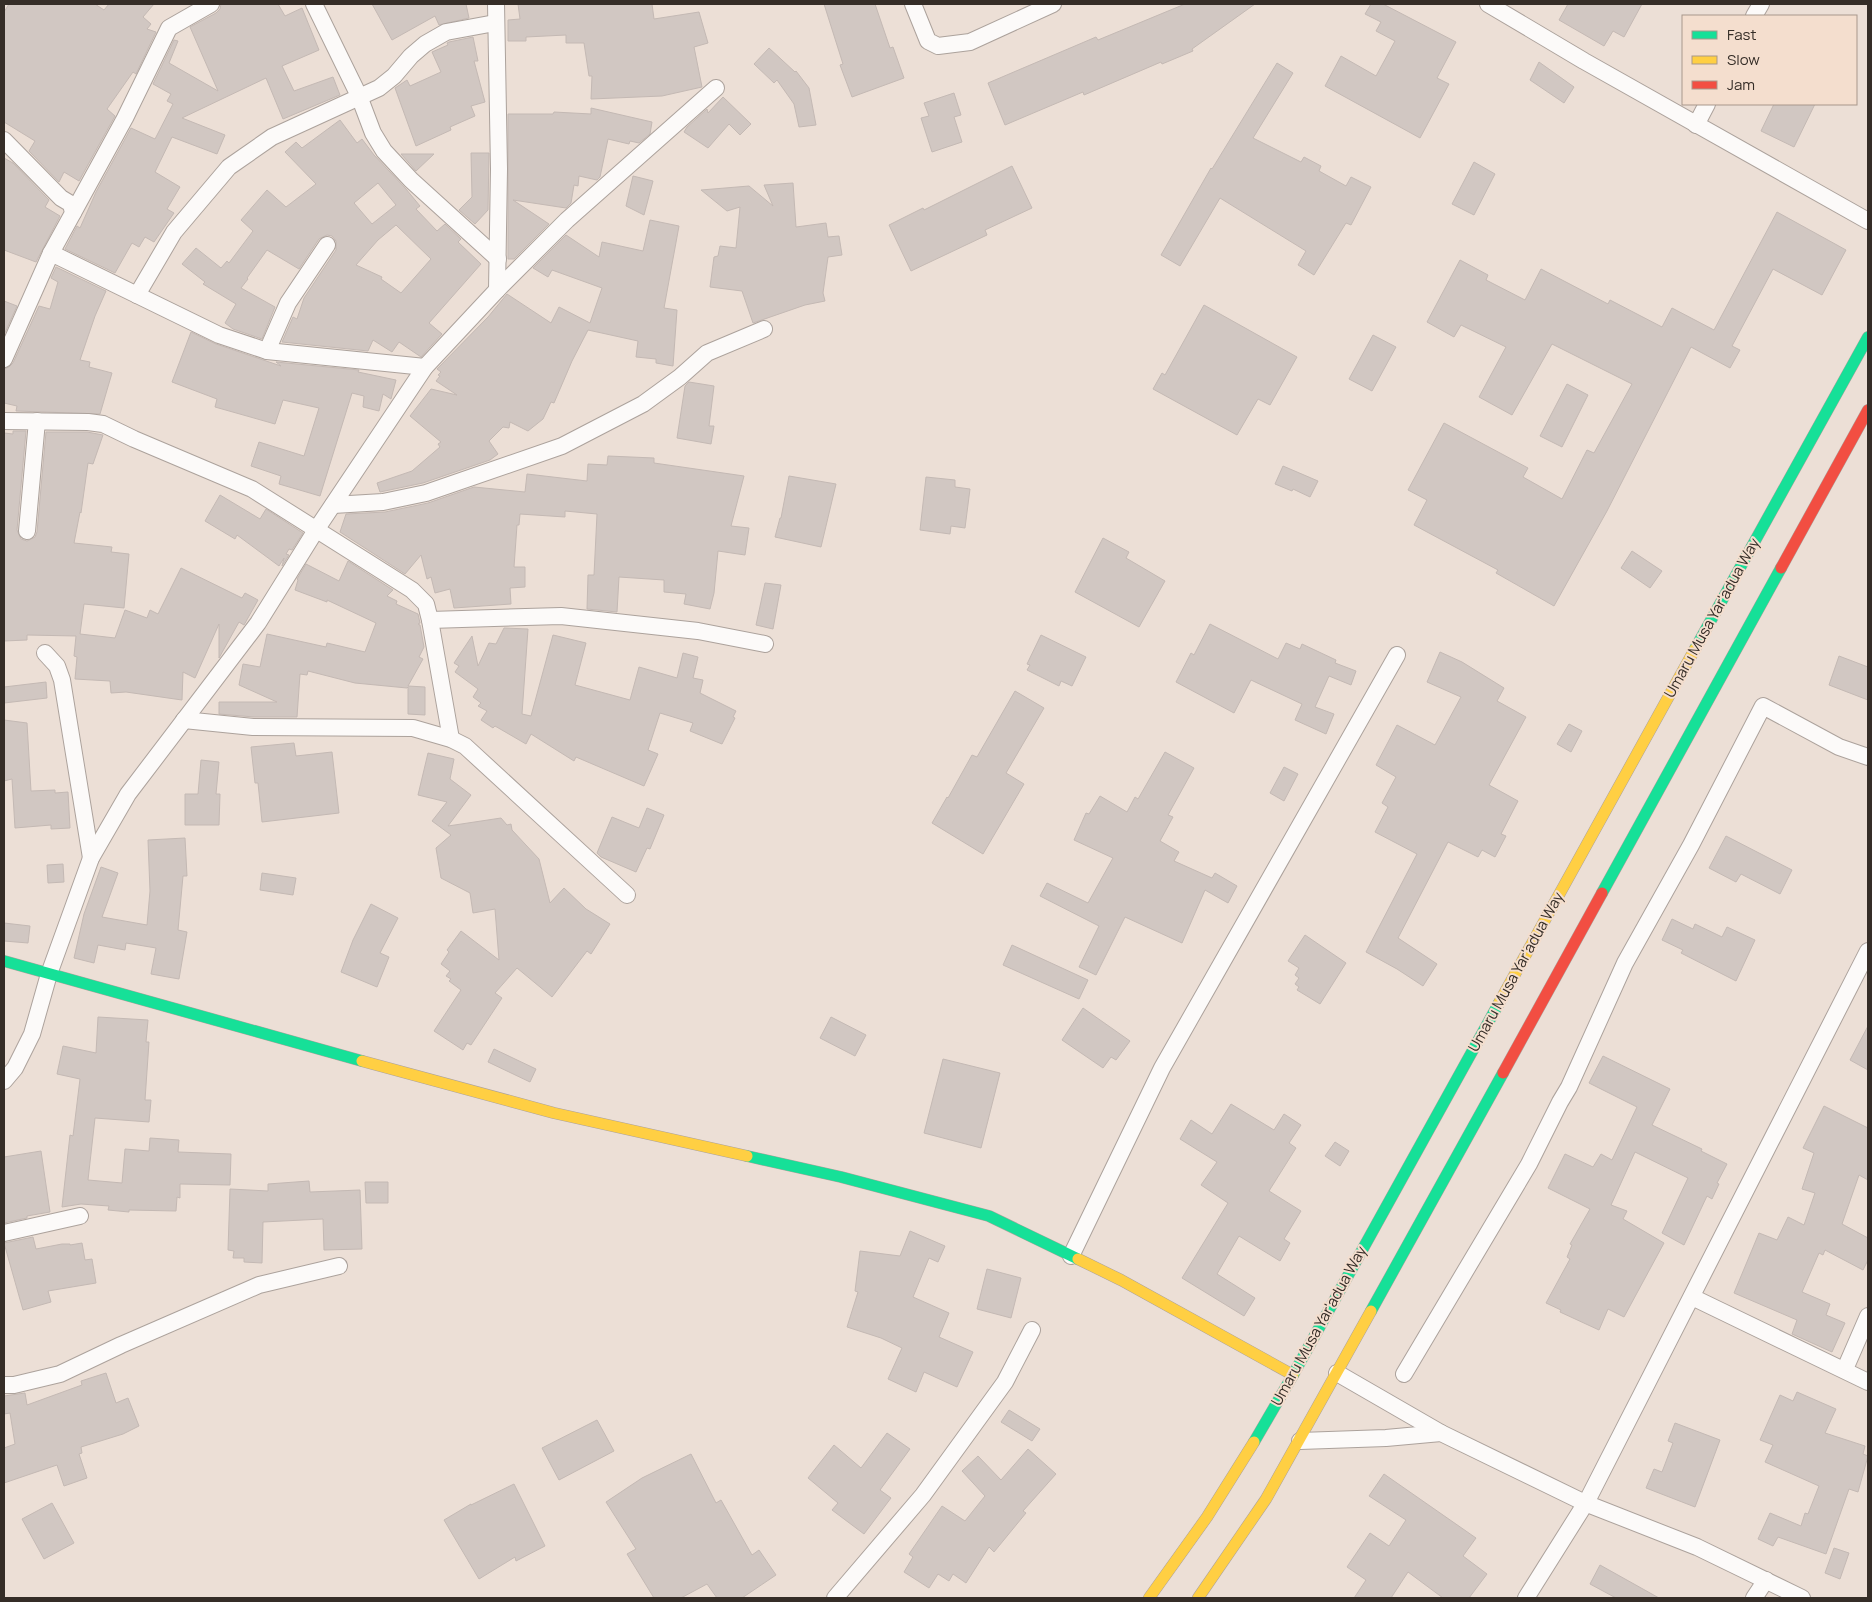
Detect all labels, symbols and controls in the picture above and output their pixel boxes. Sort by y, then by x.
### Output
legend [1682,15,1857,105]
text: Fast [1727,24,1756,45]
text: Slow [1727,49,1760,70]
text: Jam [1727,74,1755,95]
street label: Umaru Musa Yar'adua Way [1659,534,1764,702]
street label: Umaru Musa Yar'adua Way [1463,888,1568,1056]
street label: Umaru Musa Yar'adua Way [1266,1242,1371,1410]

